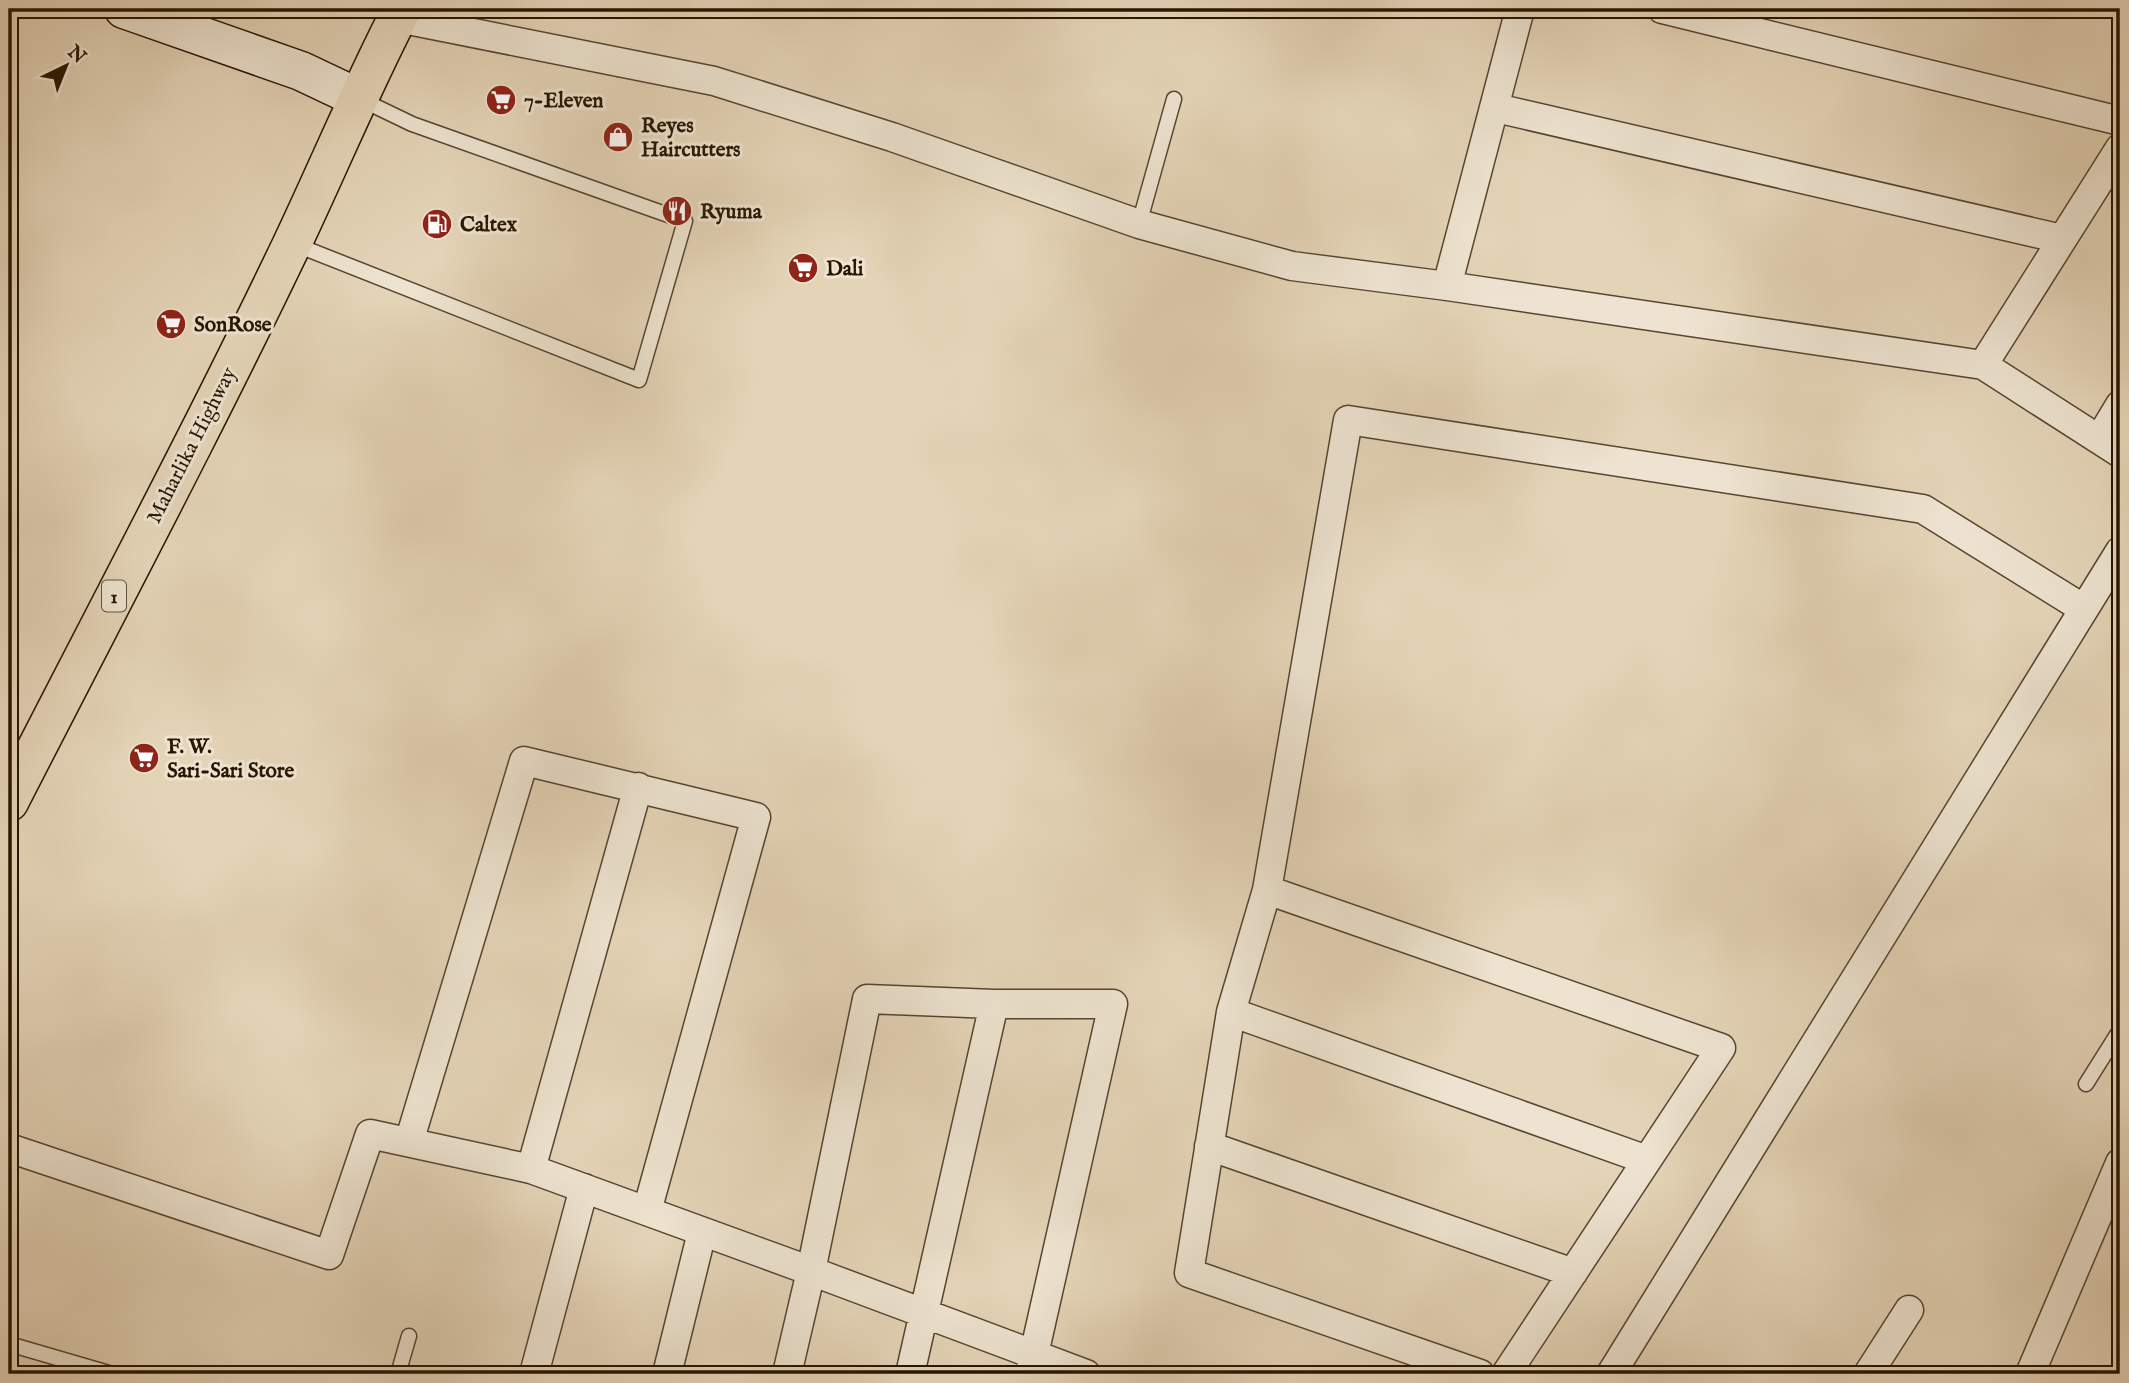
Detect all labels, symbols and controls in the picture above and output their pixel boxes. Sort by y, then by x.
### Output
north arrow [32,32,102,102]
text: N [61,40,91,70]
supermarket icon: 7-Eleven [484,83,518,117]
place label: 7-Eleven [524,88,603,115]
place label: Reyes Haircutters [641,113,741,164]
shop icon: Reyes Haircutters [601,120,635,154]
restaurant icon: Ryuma [660,194,694,228]
place label: Ryuma [700,199,763,226]
fuel station icon: Caltex [420,207,454,241]
place label: Caltex [460,212,518,239]
supermarket icon: Dali [786,251,820,285]
place label: Dali [826,256,864,283]
supermarket icon: SonRose [154,307,188,341]
place label: SonRose [194,312,272,339]
street label: Maharlika Highway [141,362,244,528]
road number: 1 [102,580,126,611]
place label: F. W. Sari-Sari Store [167,734,295,785]
supermarket icon: F. W. Sari-Sari Store [127,741,161,775]

